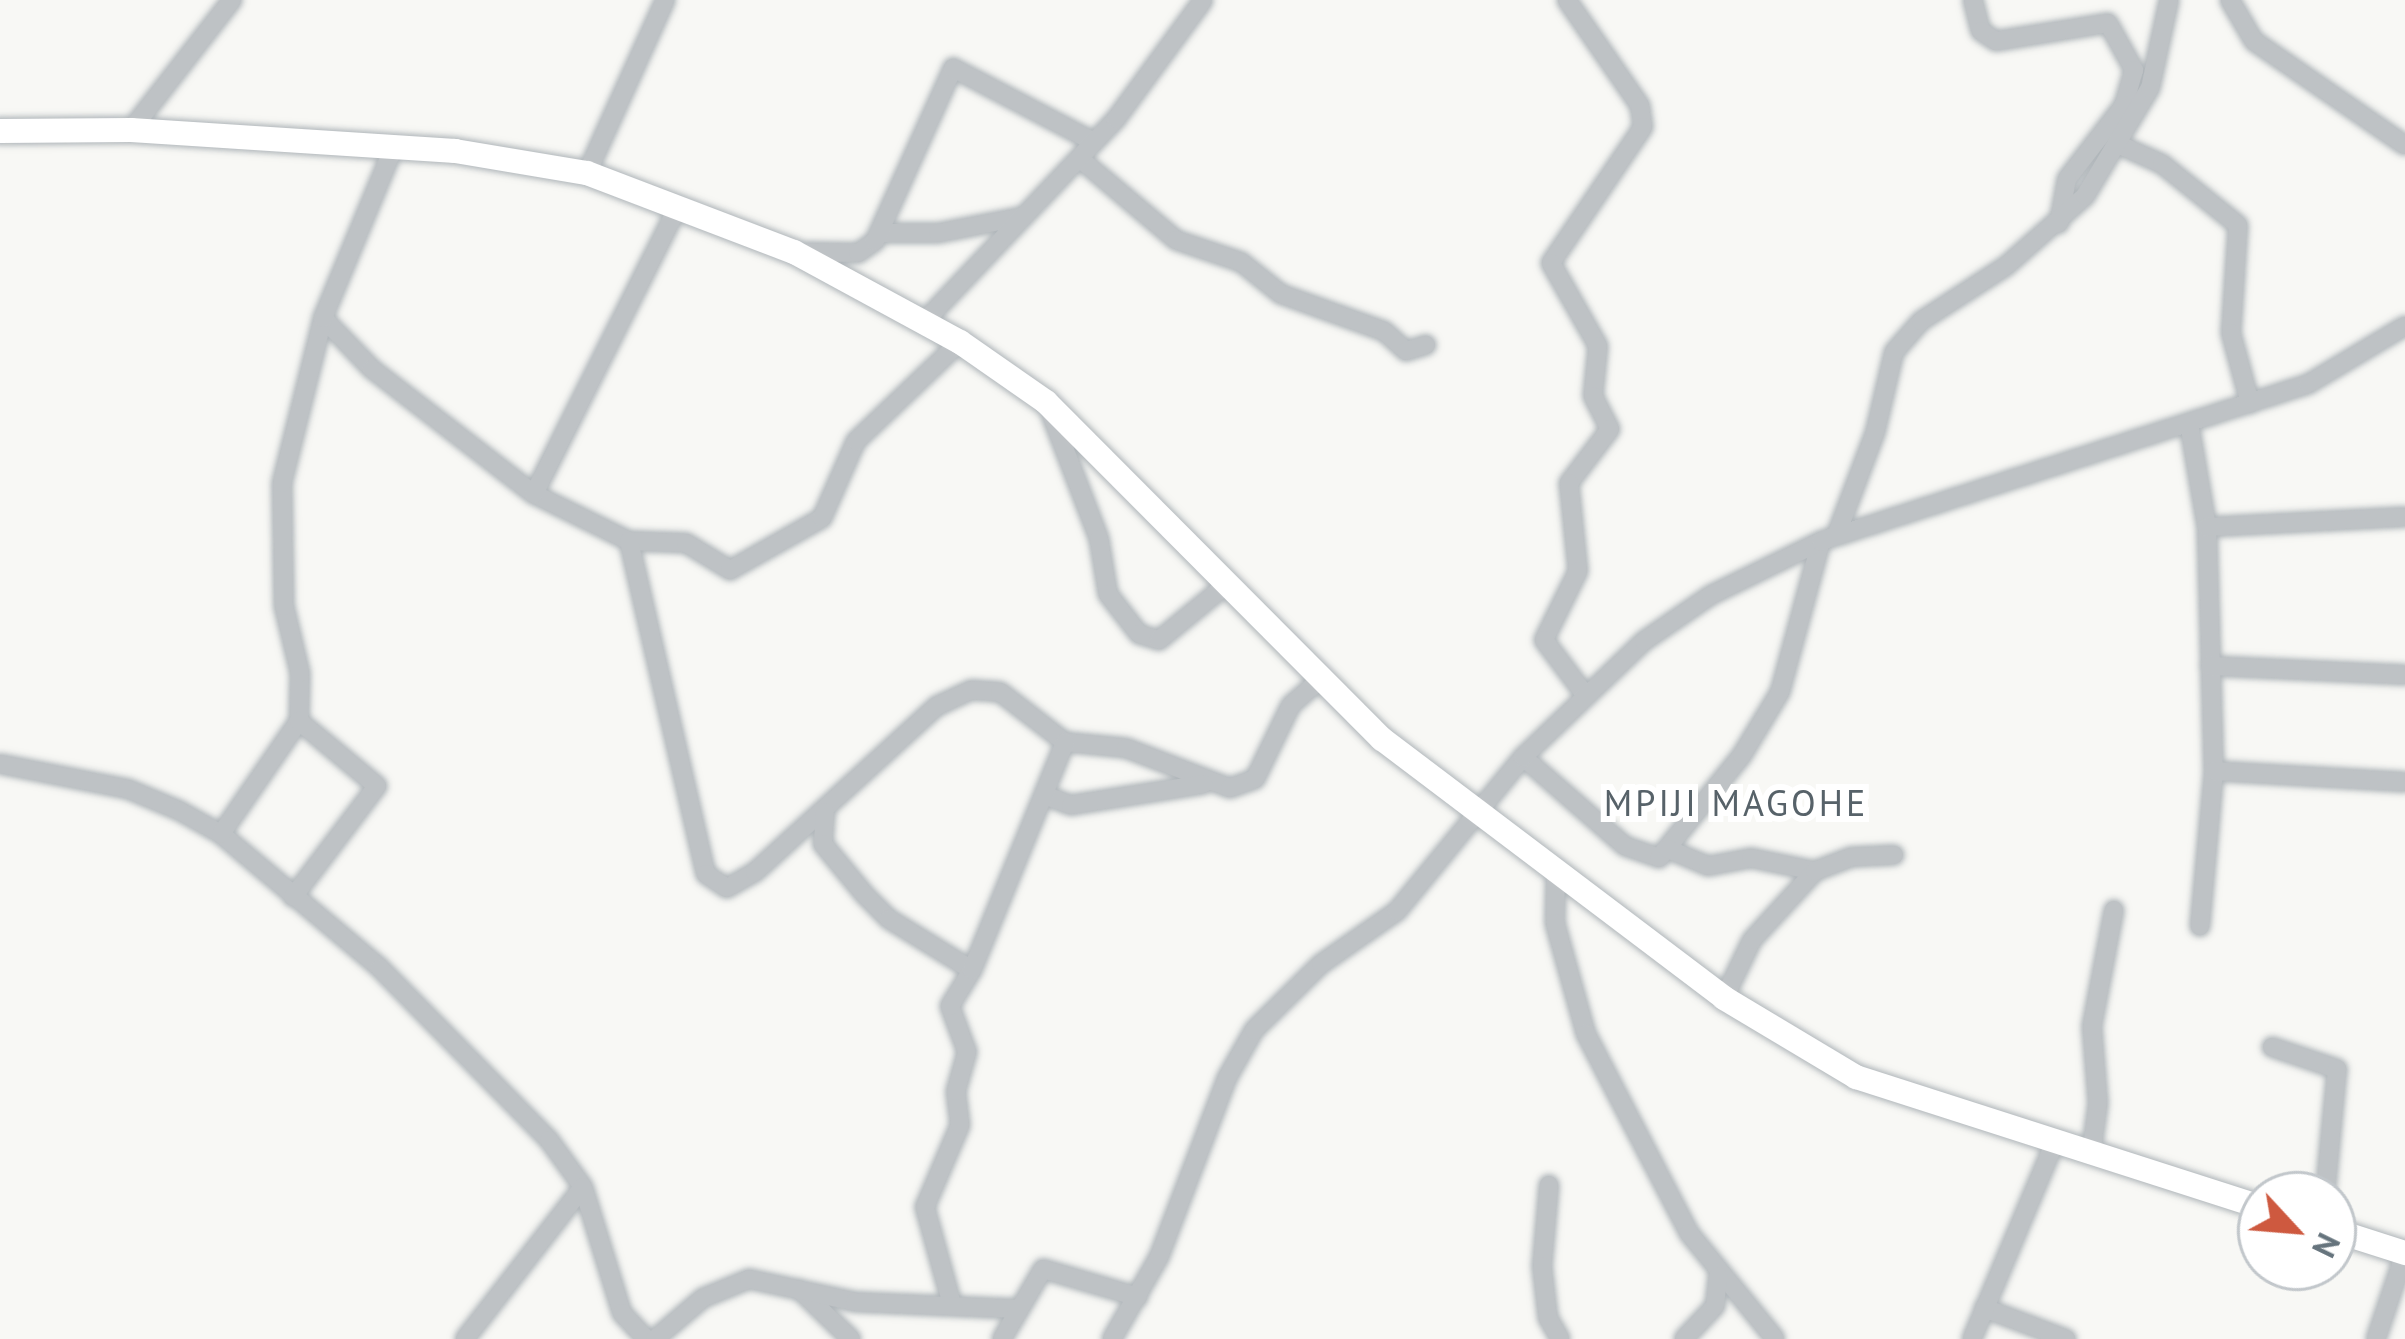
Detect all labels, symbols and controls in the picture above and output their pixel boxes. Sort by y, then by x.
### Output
district label: MPIJI MAGOHE [1604,781,1868,825]
north arrow [2237,1171,2357,1291]
text: N [2303,1227,2351,1265]

